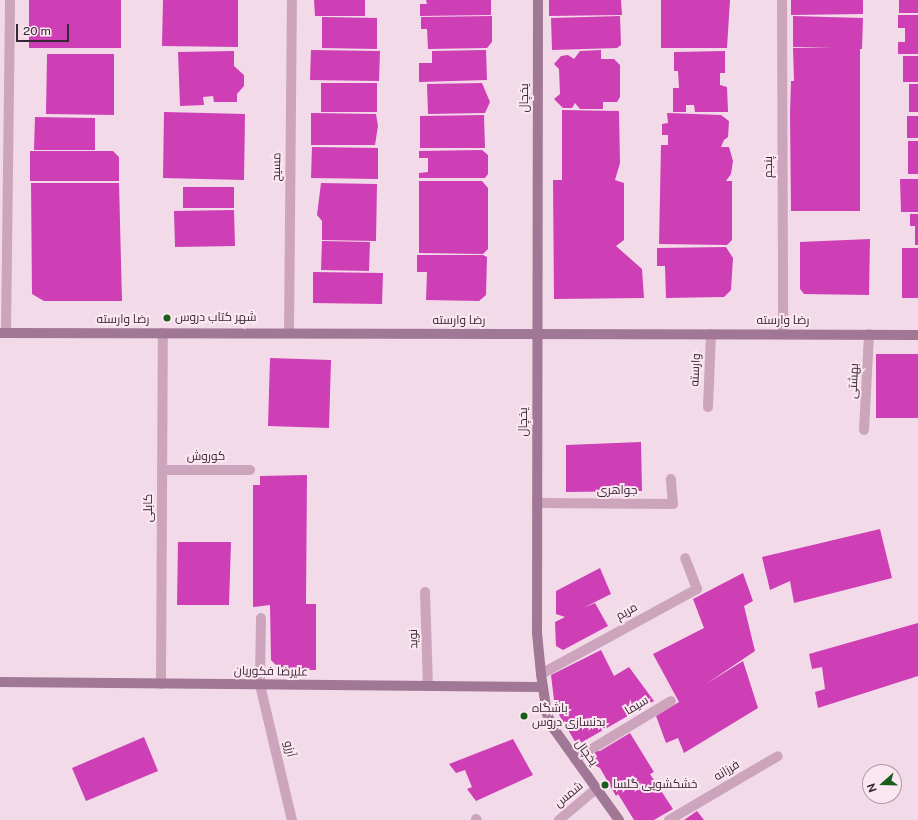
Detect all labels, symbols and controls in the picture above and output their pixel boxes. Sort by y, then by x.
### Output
scale bar [18,16,71,42]
text: 20 m [23,24,51,38]
street label: یخچال [518,83,532,113]
street label: مسیح [270,152,284,182]
street label: پنجم [762,156,776,178]
place label: شهر کتاب دروس [175,311,256,325]
street label: رضا وارسته [97,313,149,327]
marker: شهر کتاب دروس [162,313,172,323]
street label: رضا وارسته [433,314,485,328]
street label: رضا وارسته [757,314,809,328]
street label: وارسته [688,353,704,387]
street label: بهشتی [846,363,862,399]
street label: یخچال [517,407,531,437]
street label: کوروش [187,450,225,464]
street label: جواهری [597,484,637,498]
street label: کابلی [142,494,156,522]
street label: مریم [614,600,640,624]
street label: نوید [407,629,421,649]
street label: علیرضا فکوریان [234,664,308,680]
street label: سیما [623,693,651,719]
place label: باشگاه بدنسازی دروس [532,702,606,730]
marker: باشگاه بدنسازی دروس [519,711,529,721]
street label: یخچال [572,737,600,769]
street label: آرزو [280,740,298,758]
street label: فرزانه [712,758,742,784]
north arrow [862,764,902,804]
place label: خشکشویی گلسا [613,778,698,792]
street label: شمس [552,779,586,811]
marker: خشکشویی گلسا [600,780,610,790]
text: N [865,782,879,794]

